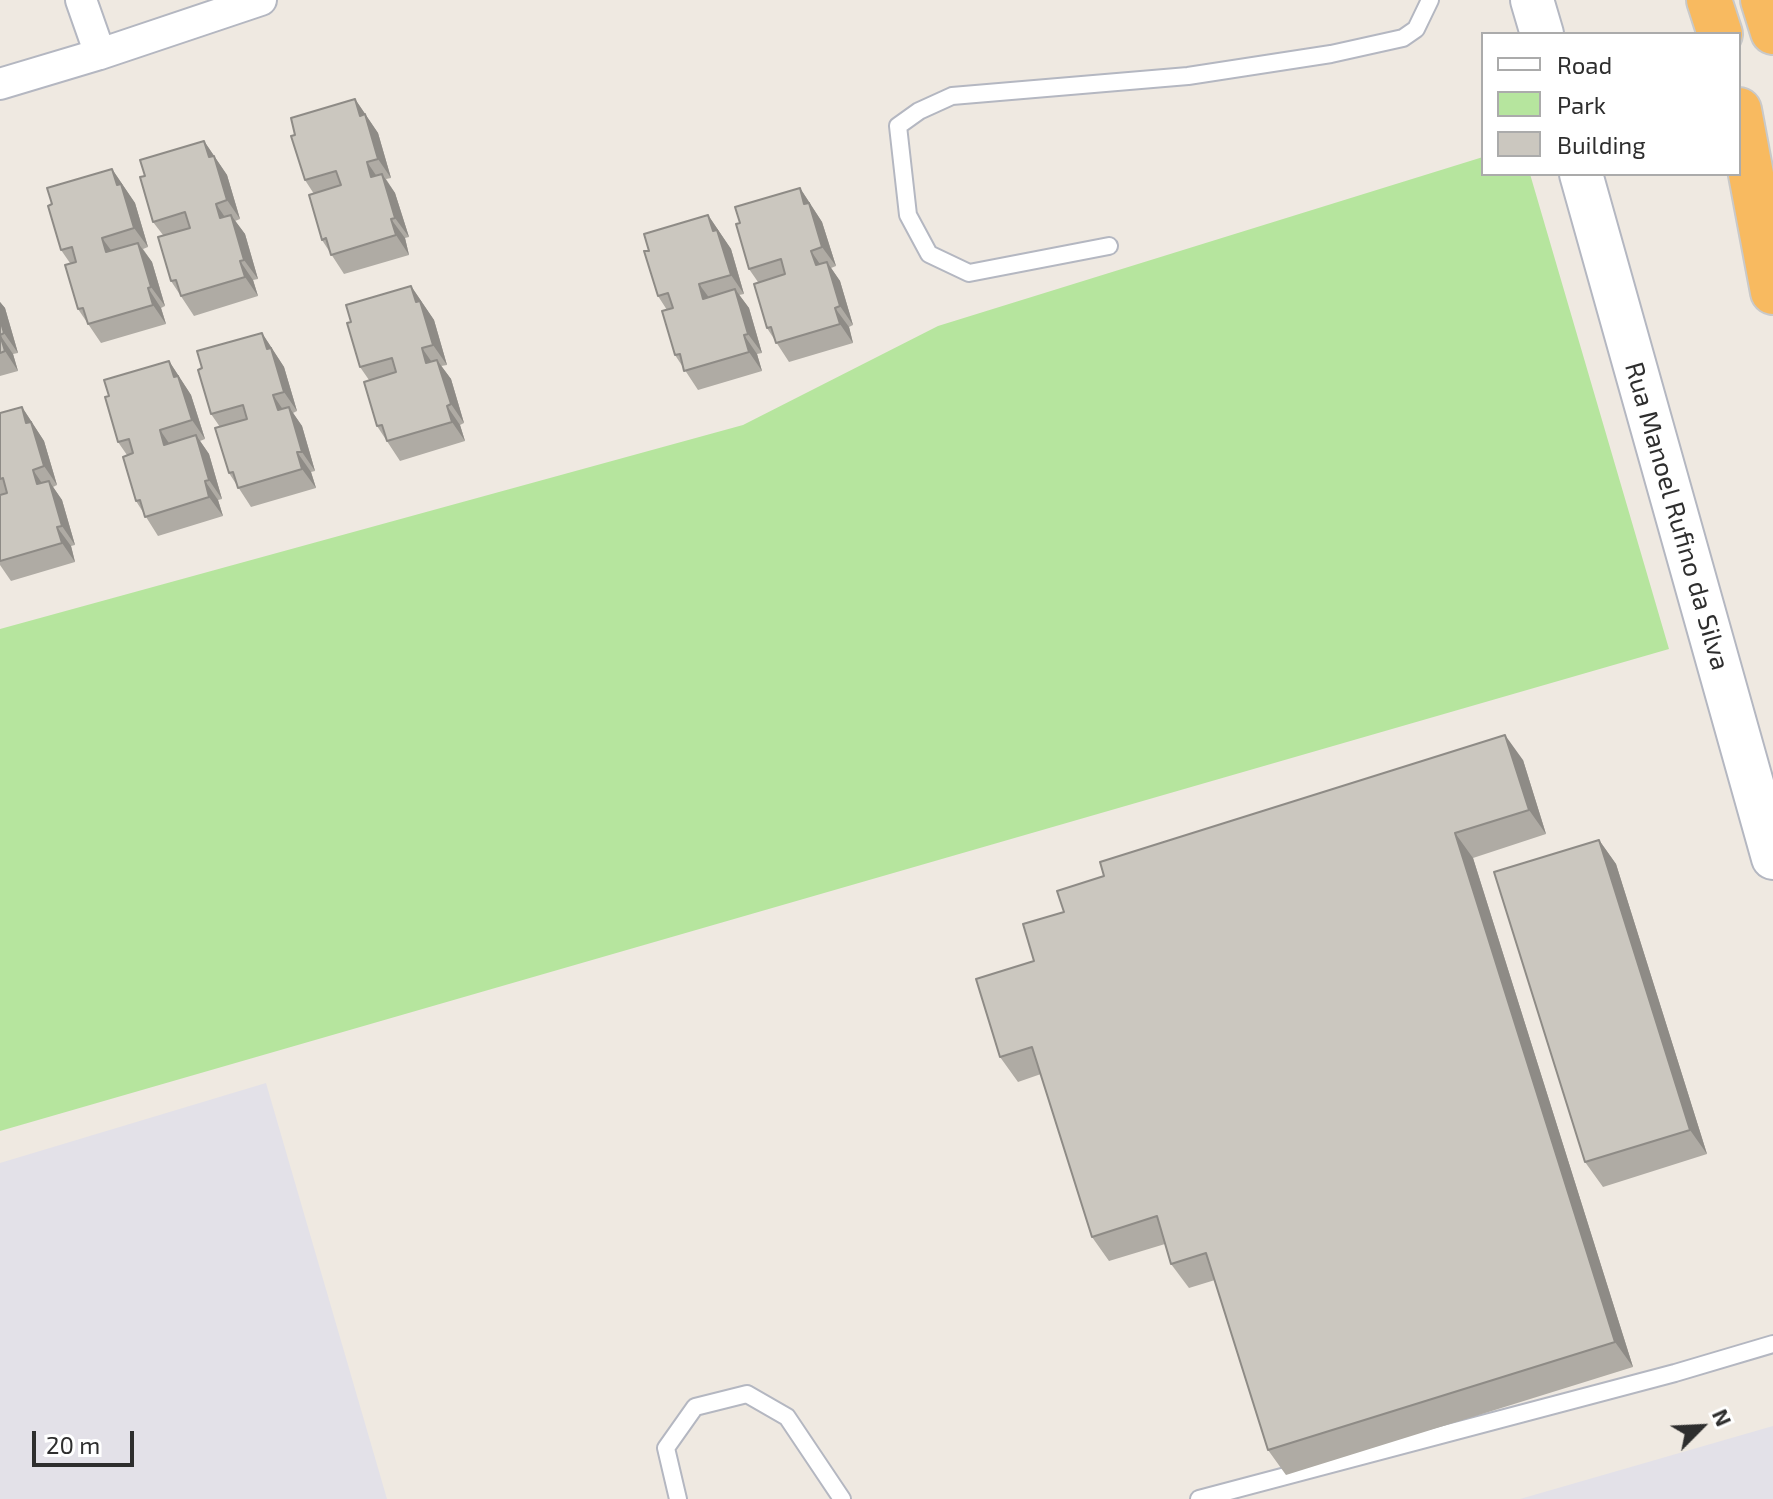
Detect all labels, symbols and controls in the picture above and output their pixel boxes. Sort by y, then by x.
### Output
legend [1481,32,1741,176]
text: Road [1557,50,1612,79]
text: Park [1557,90,1606,119]
text: Building [1557,130,1646,159]
street label: Rua Manoel Rufino da Silva [1618,358,1736,674]
north arrow [1661,1387,1741,1467]
text: N [1708,1405,1738,1430]
scale bar [36,1415,138,1465]
text: 20 m [46,1430,100,1459]

